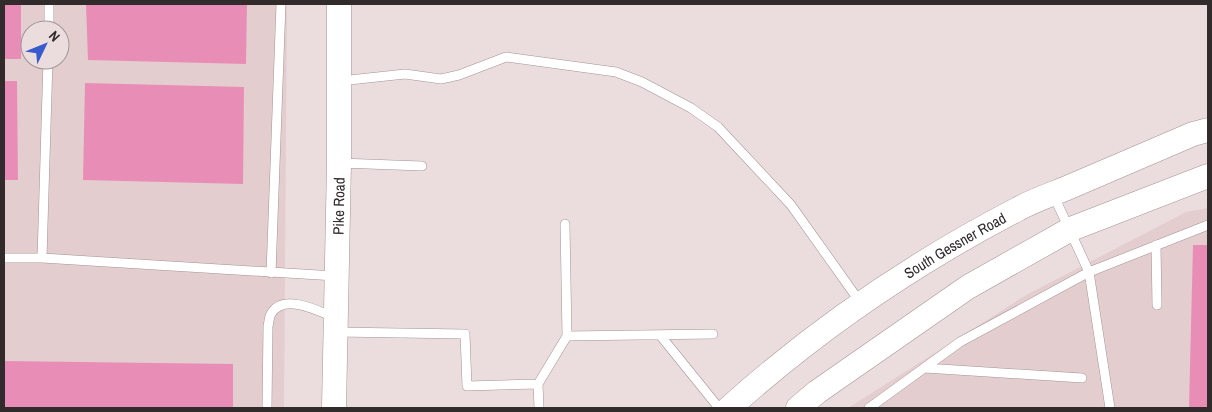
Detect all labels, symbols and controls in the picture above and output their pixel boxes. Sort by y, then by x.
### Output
north arrow [20,20,70,70]
text: N [45,27,64,45]
street label: Pike Road [327,177,349,235]
street label: South Gessner Road [900,207,1009,283]

